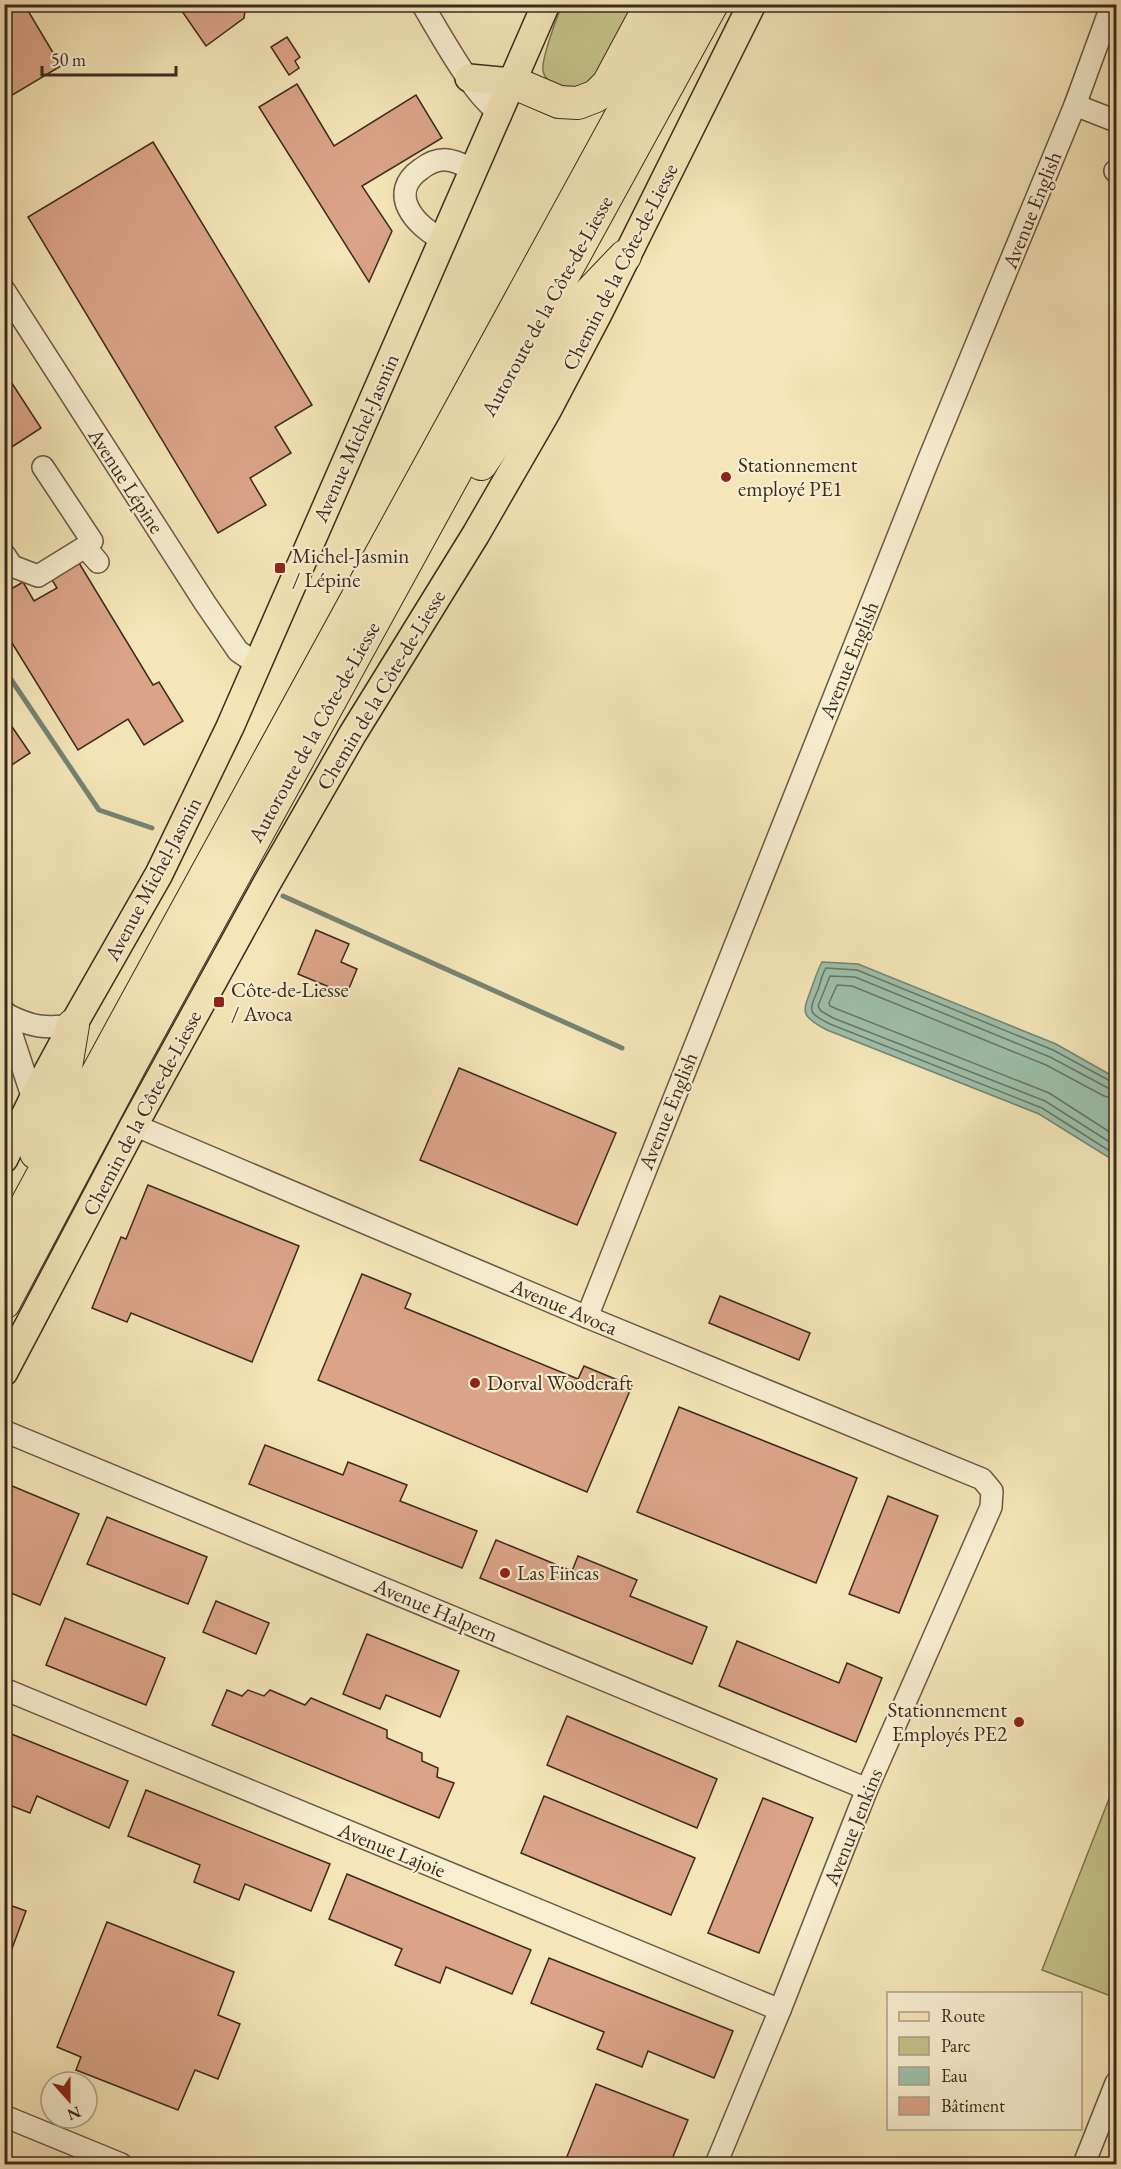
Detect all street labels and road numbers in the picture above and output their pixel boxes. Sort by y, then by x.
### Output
street label: Avenue English [995,147,1067,273]
street label: Chemin de la Côte-de-Liesse [556,159,684,375]
street label: Autoroute de la Côte-de-Liesse [474,191,619,422]
street label: Avenue Michel-Jasmin [306,349,405,527]
street label: Avenue Lépine [82,422,170,539]
street label: Chemin de la Côte-de-Liesse [310,585,451,795]
street label: Avenue English [812,597,884,723]
street label: Autoroute de la Côte-de-Liesse [241,617,386,848]
street label: Avenue Michel-Jasmin [98,792,207,966]
street label: Chemin de la Côte-de-Liesse [76,1005,207,1220]
street label: Avenue English [631,1048,703,1174]
street label: Avenue Avoca [506,1272,622,1341]
street label: Avenue Halpern [369,1571,502,1648]
street label: Avenue Jenkins [816,1764,888,1890]
street label: Avenue Lajoie [334,1815,450,1883]

